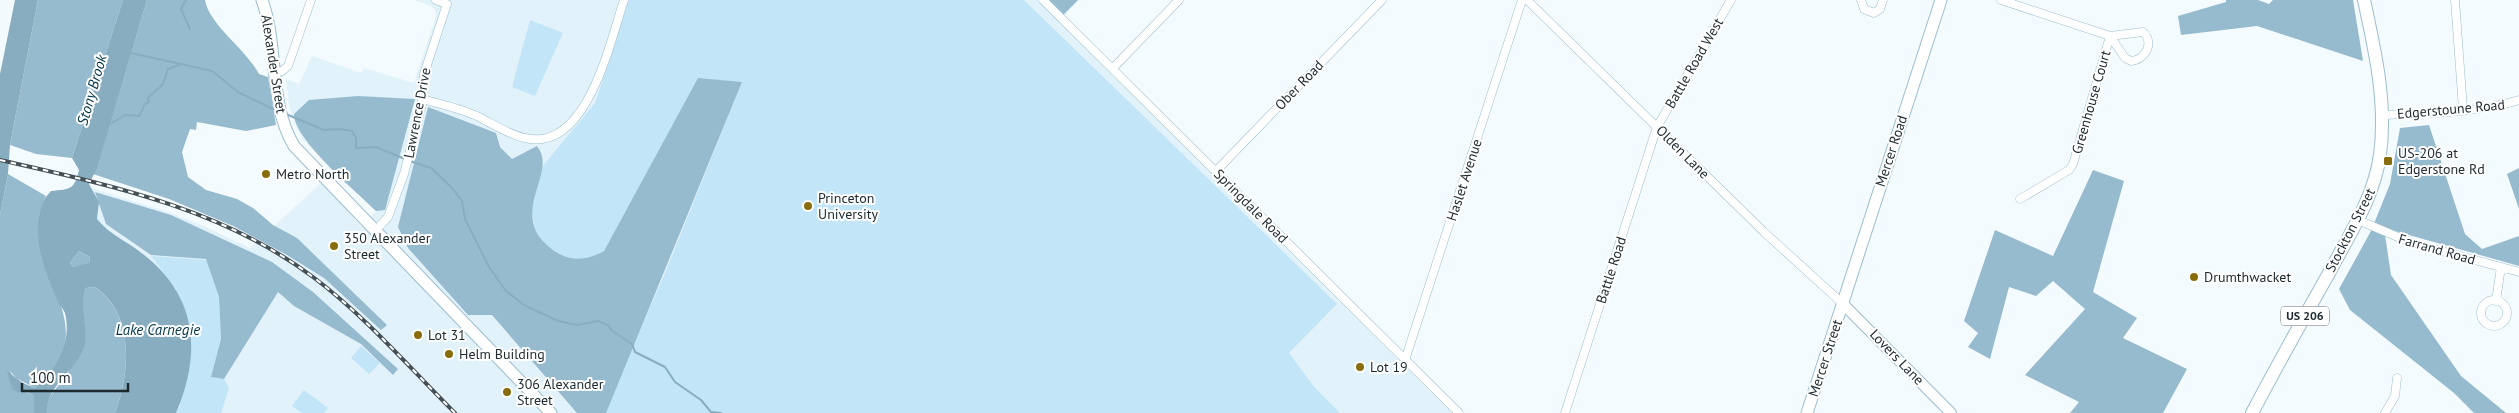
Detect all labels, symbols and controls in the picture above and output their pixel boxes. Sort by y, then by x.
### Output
street label: Alexander Street [257,13,291,115]
street label: Battle Road West [1661,14,1727,111]
street label: Greenhouse Court [2068,48,2114,156]
water label: Stony Brook [72,51,111,127]
street label: Ober Road [1271,56,1327,114]
street label: Lawrence Drive [399,66,435,160]
street label: Edgerstoune Road [2396,95,2506,123]
street label: Mercer Road [1871,113,1911,189]
street label: Olden Lane [1652,121,1714,183]
street label: Haslet Avenue [1442,137,1486,223]
place label: US-206 at Edgerstone Rd [2398,144,2485,178]
marker: US-206 at Edgerstone Rd [2382,155,2394,167]
place label: Metro North [276,165,349,183]
street label: Springdale Road [1210,165,1292,247]
marker: Metro North [260,168,272,180]
street label: Stockton Street [2321,185,2379,275]
place label: Princeton University [818,189,878,223]
marker: Princeton University [802,200,814,212]
place label: 350 Alexander Street [344,229,431,263]
street label: Farrand Road [2396,229,2478,269]
street label: Battle Road [1592,234,1630,306]
marker: 350 Alexander Street [328,240,340,252]
place label: Drumthwacket [2204,268,2291,286]
marker: Drumthwacket [2188,271,2200,283]
road number: US 206 [2281,306,2329,326]
street label: Mercer Street [1804,317,1846,399]
water label: Lake Carnegie [116,320,200,339]
street label: Lovers Lane [1866,325,1928,389]
place label: Lot 31 [428,326,466,344]
marker: Lot 31 [412,329,424,341]
place label: Helm Building [459,345,545,363]
marker: Helm Building [443,348,455,360]
place label: Lot 19 [1370,358,1408,376]
scale bar [22,360,129,392]
marker: Lot 19 [1354,361,1366,373]
text: 100 m [30,368,71,387]
place label: 306 Alexander Street [517,375,604,409]
marker: 306 Alexander Street [501,386,513,398]

